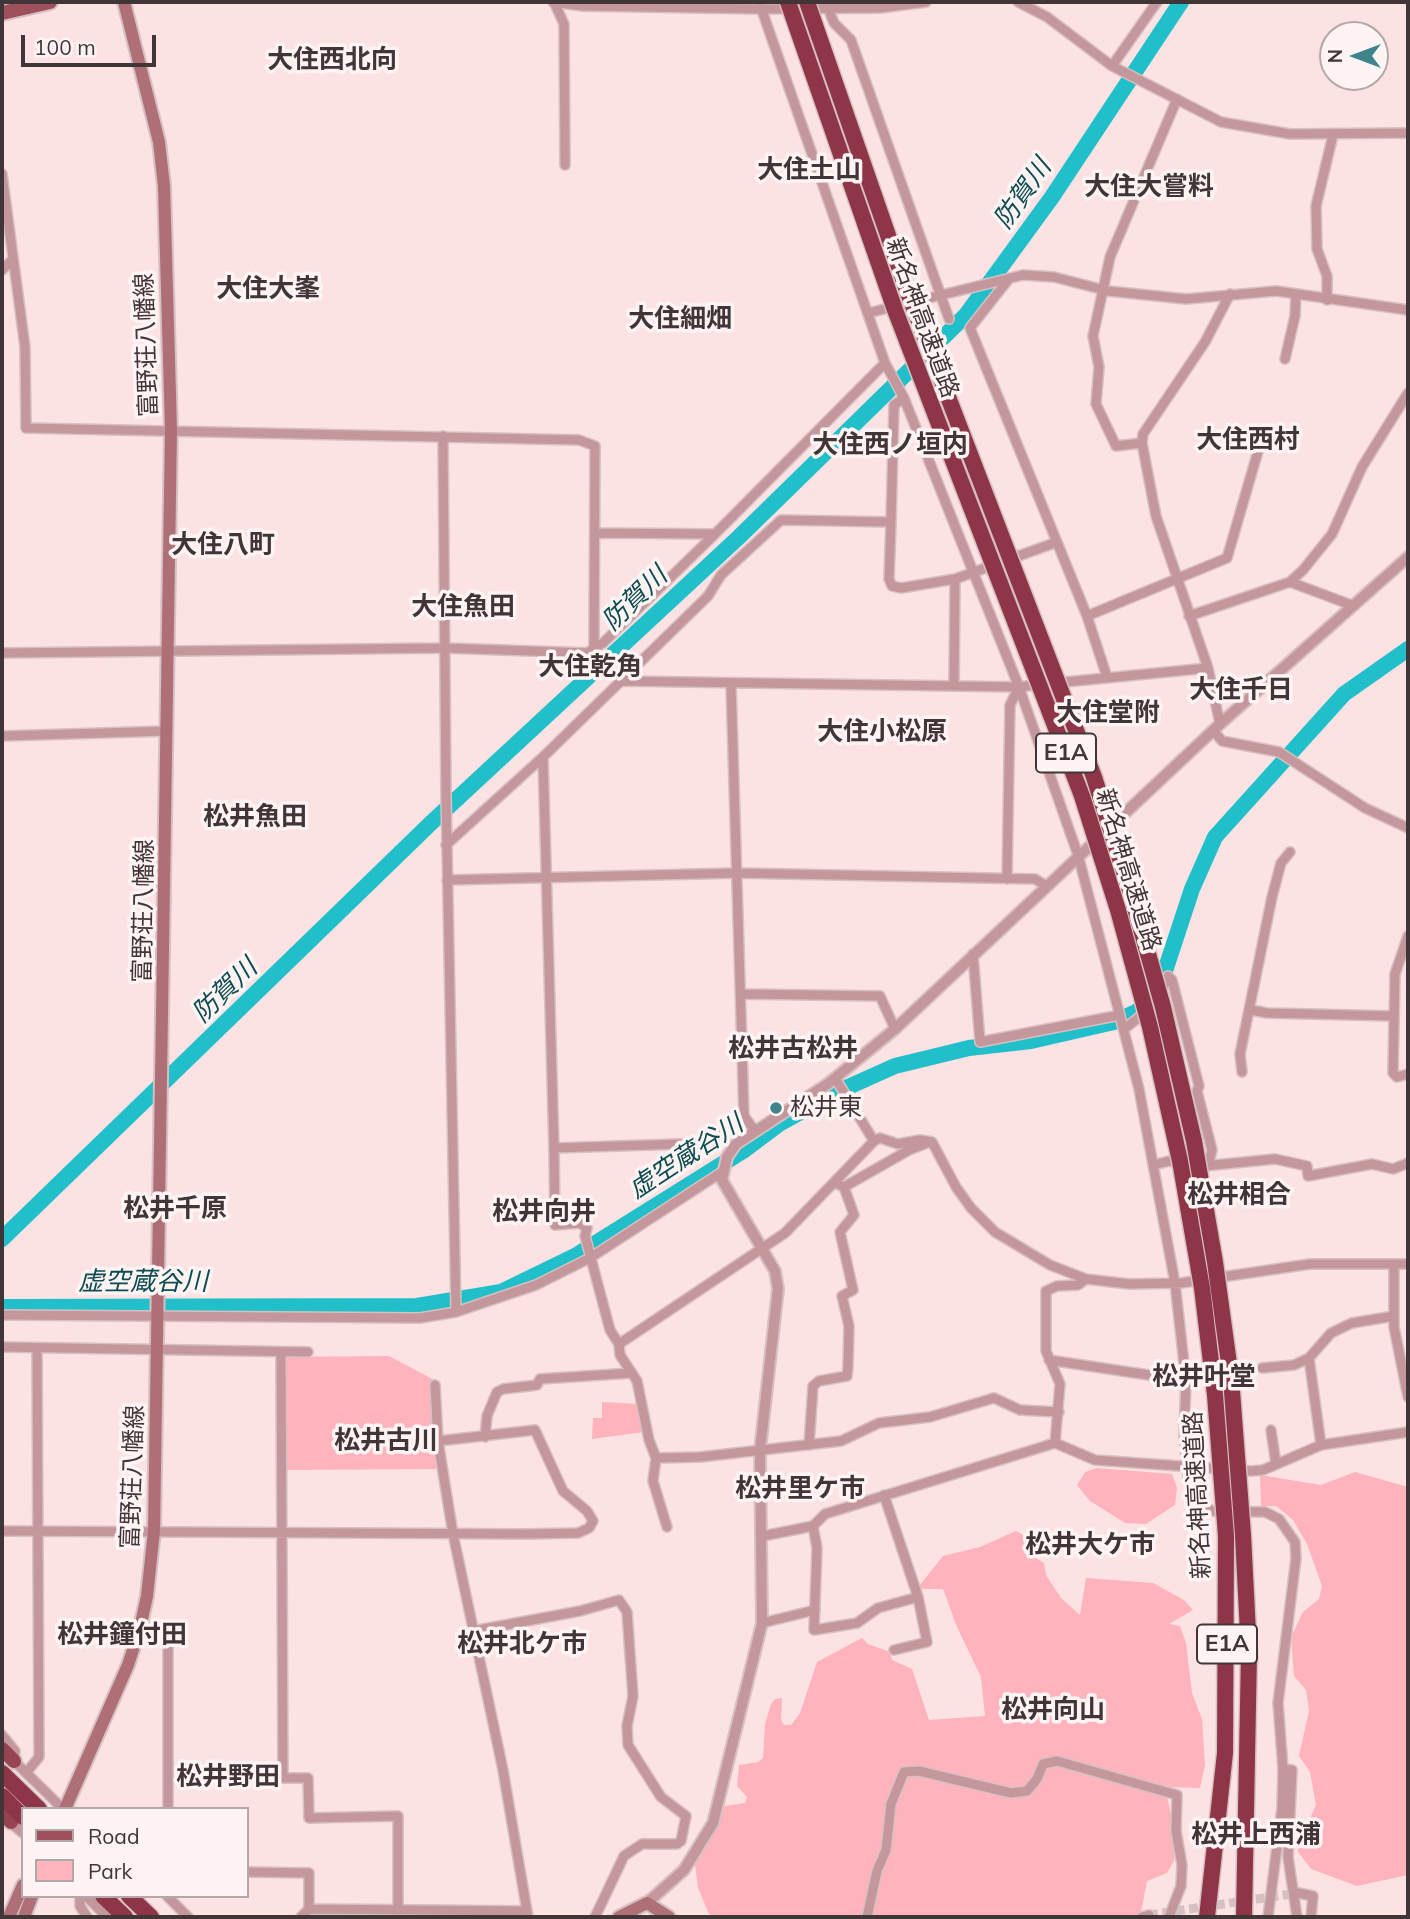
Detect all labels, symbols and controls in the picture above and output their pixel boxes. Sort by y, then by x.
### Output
scale bar [24,21,159,65]
north arrow [1319,21,1389,91]
text: 100 m [34,34,96,60]
district label: 大住西北向 [267,44,397,76]
text: N [1323,49,1347,63]
water label: 防賀川 [988,153,1058,235]
district label: 大住土山 [757,154,861,186]
district label: 大住大嘗料 [1084,171,1214,203]
street label: 新名神高速道路 [880,234,964,402]
street label: 富野荘八幡線 [130,273,164,417]
district label: 大住大峯 [216,273,320,305]
district label: 大住細畑 [628,303,732,335]
district label: 大住西村 [1196,424,1300,456]
district label: 大住西ノ垣内 [812,429,968,461]
district label: 大住八町 [171,529,275,561]
water label: 防賀川 [596,561,674,637]
district label: 大住魚田 [411,591,515,623]
district label: 大住乾角 [538,651,642,683]
district label: 大住千日 [1189,674,1293,706]
district label: 大住堂附 [1056,697,1160,729]
district label: 大住小松原 [817,716,947,748]
road number: E1A [1036,734,1096,772]
street label: 新名神高速道路 [1090,785,1166,955]
district label: 松井魚田 [203,801,307,833]
street label: 富野荘八幡線 [128,839,160,983]
water label: 防賀川 [186,953,264,1029]
district label: 松井古松井 [728,1033,858,1065]
place label: 松井東 [790,1094,862,1122]
marker: 松井東 [768,1100,784,1116]
water label: 虚空蔵谷川 [623,1109,749,1205]
district label: 松井相合 [1187,1179,1291,1211]
district label: 松井千原 [123,1193,227,1225]
district label: 松井向井 [492,1196,596,1228]
water label: 虚空蔵谷川 [78,1266,208,1298]
district label: 松井叶堂 [1152,1361,1256,1393]
street label: 富野荘八幡線 [116,1405,150,1549]
street label: 新名神高速道路 [1179,1410,1217,1580]
district label: 松井古川 [334,1425,438,1457]
district label: 松井里ケ市 [735,1473,865,1505]
district label: 松井大ケ市 [1025,1529,1155,1561]
district label: 松井鐘付田 [57,1619,187,1651]
road number: E1A [1197,1624,1257,1664]
district label: 松井北ケ市 [457,1628,587,1660]
district label: 松井向山 [1001,1694,1105,1726]
district label: 松井野田 [176,1761,280,1793]
legend [21,1807,248,1898]
district label: 松井上西浦 [1191,1819,1321,1851]
text: Road [88,1823,139,1849]
text: Park [88,1858,132,1884]

